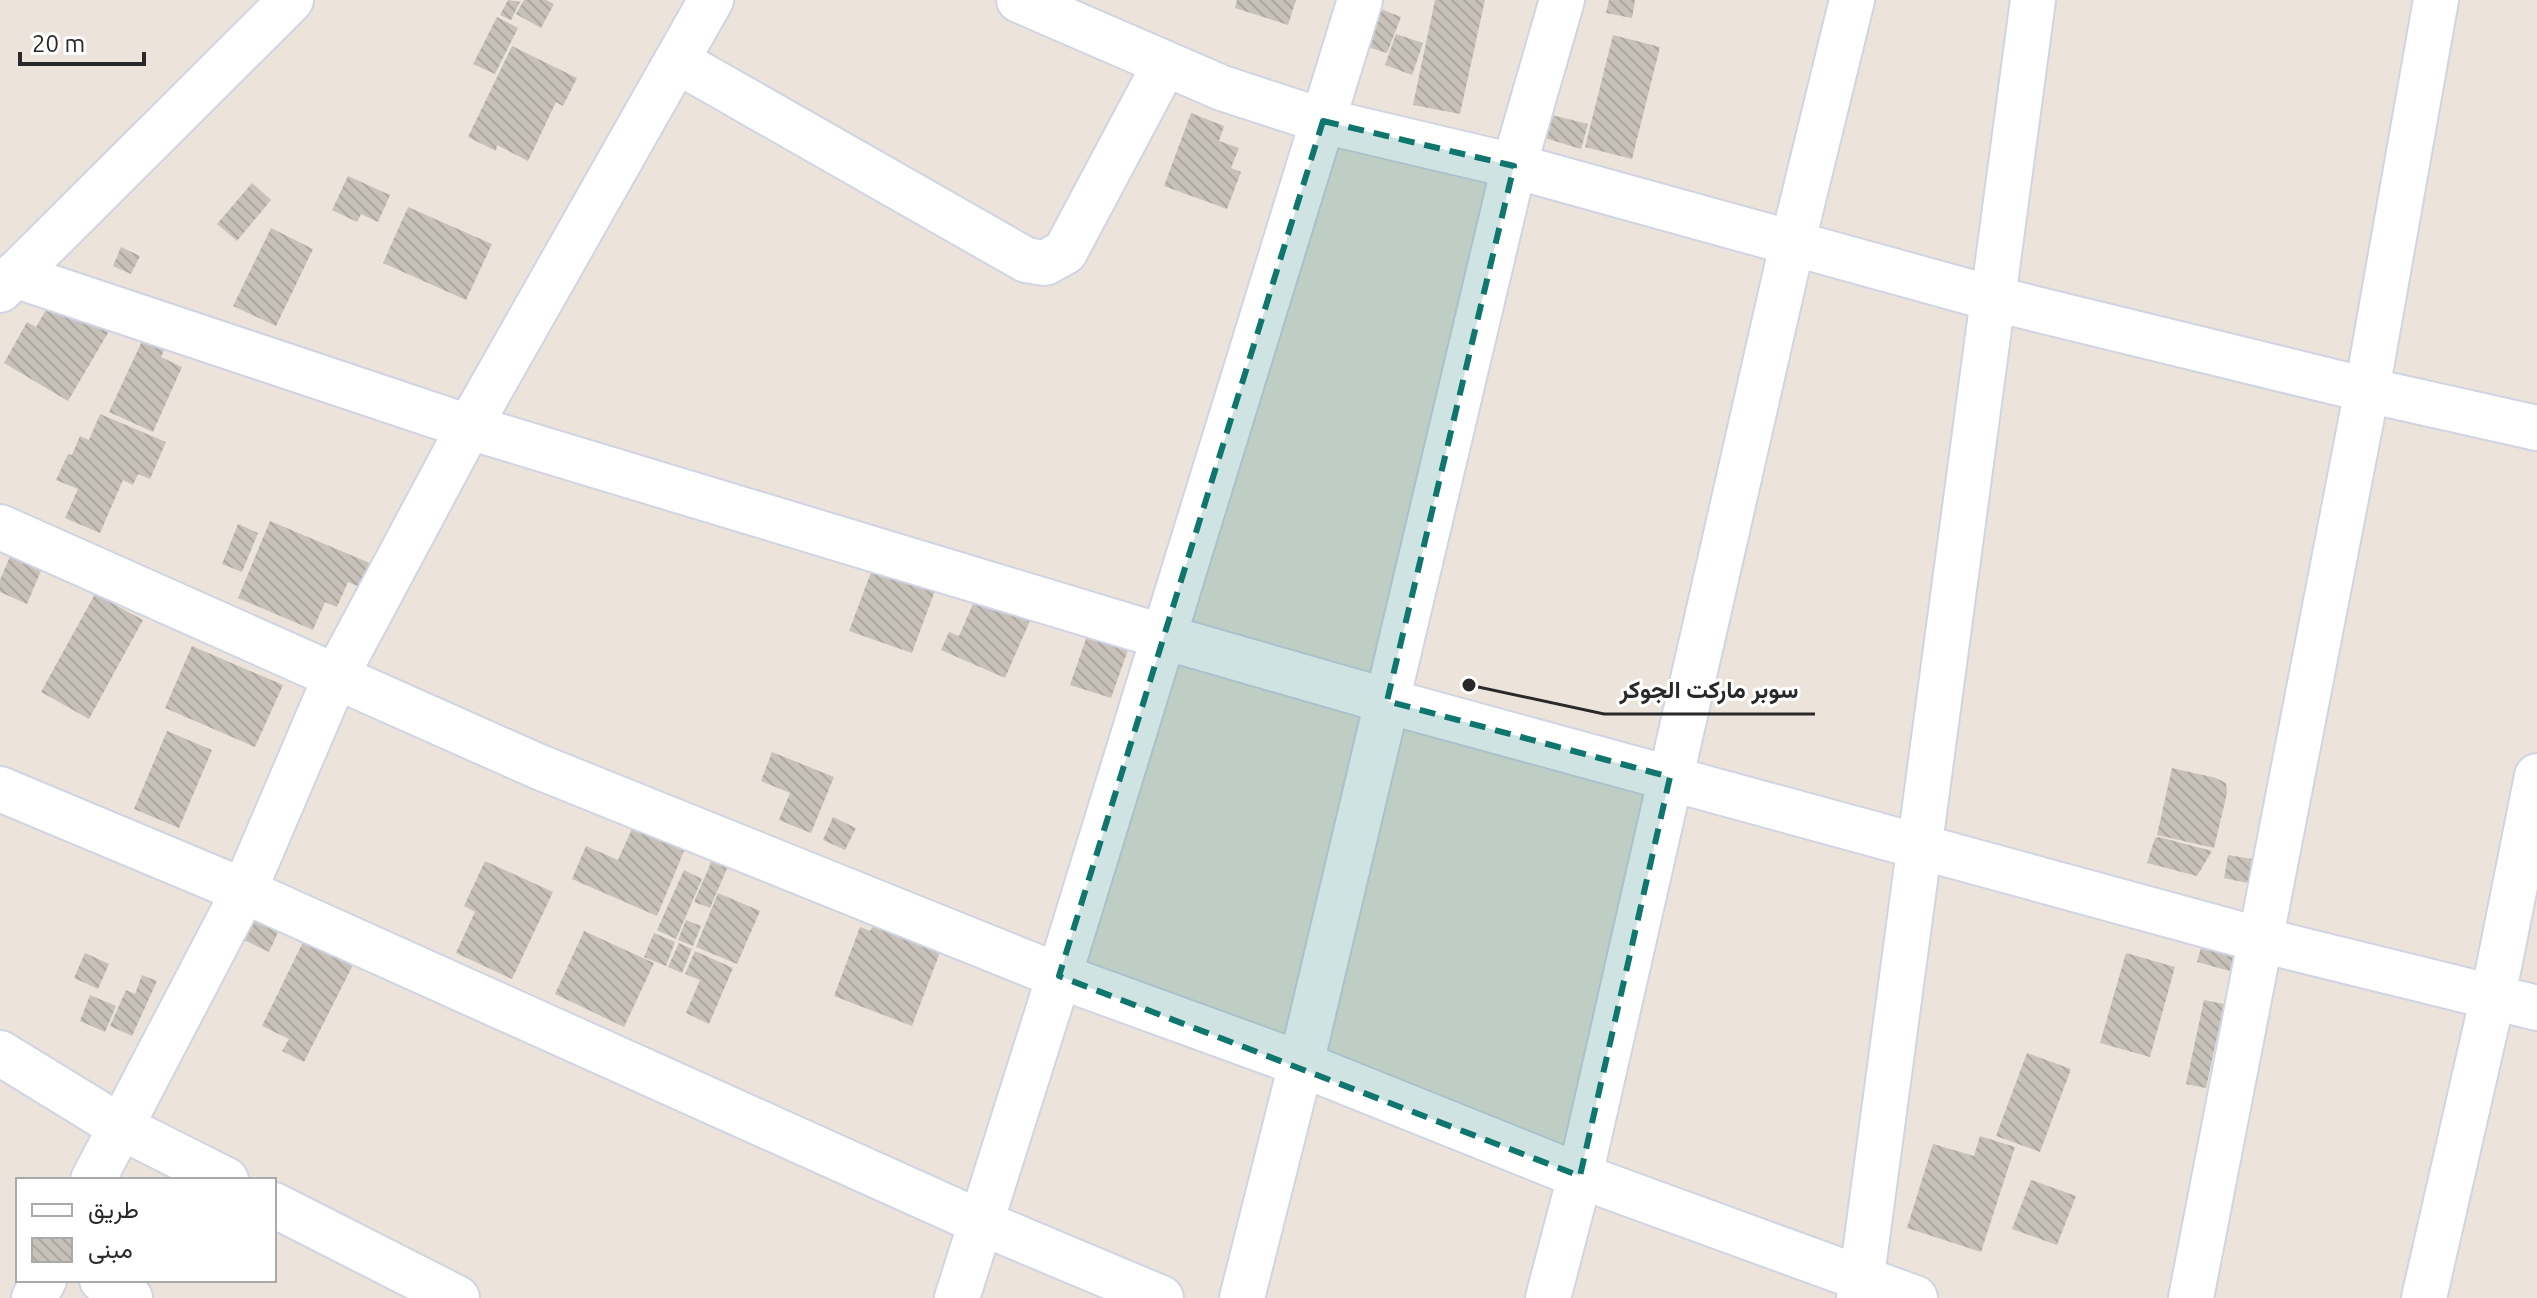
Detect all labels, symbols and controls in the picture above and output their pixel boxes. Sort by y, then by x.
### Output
scale bar [20,16,144,66]
text: 20 m [32,30,85,57]
callout: سوبر ماركت الجوكر [1604,666,1815,714]
text: سوبر ماركت الجوكر [1619,676,1798,705]
legend [16,1178,276,1282]
text: طريق [88,1196,139,1225]
text: مبنى [88,1236,133,1264]

